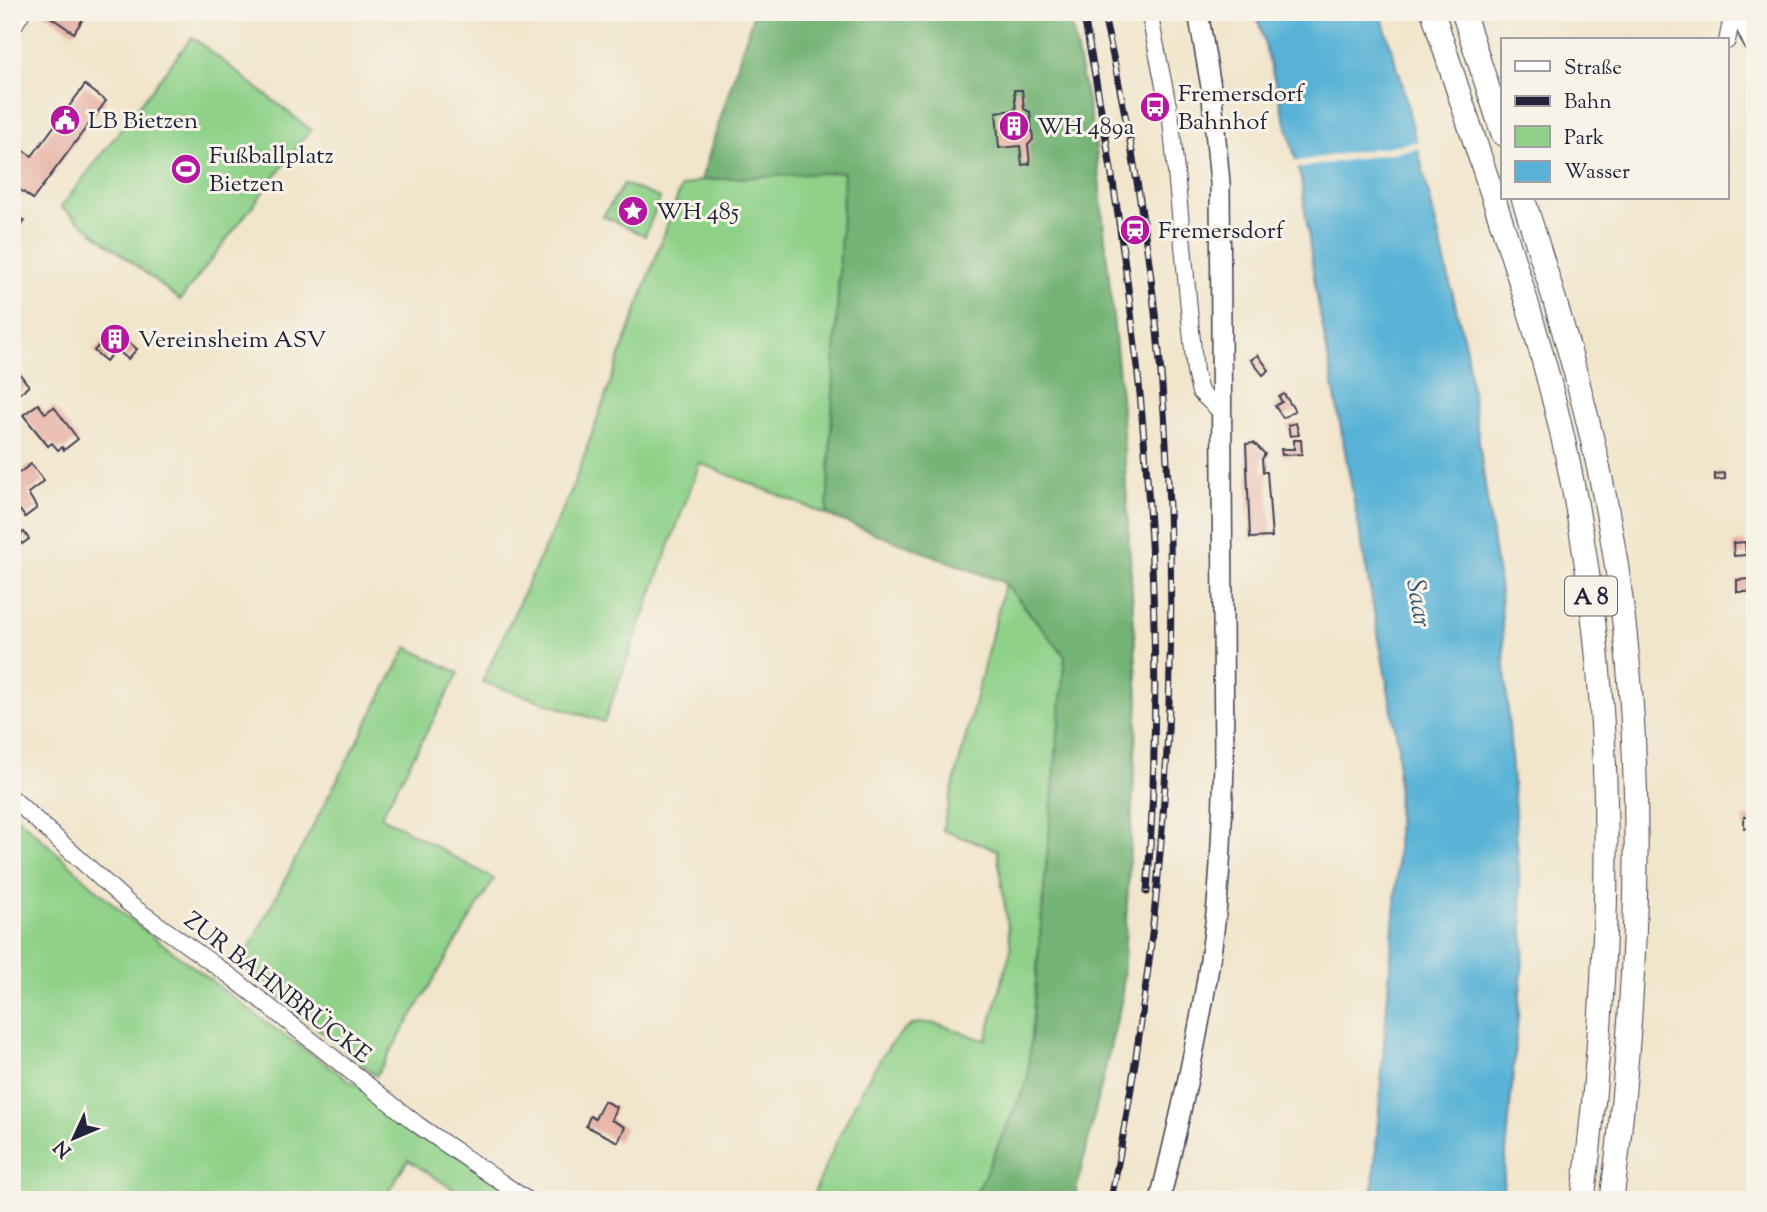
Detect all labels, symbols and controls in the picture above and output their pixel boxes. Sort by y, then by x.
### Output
legend [1501,38,1728,200]
text: Straße [1564,54,1622,84]
place label: Fremersdorf Bahnhof [1178,78,1306,140]
text: Bahn [1564,88,1612,118]
bus stop icon: Fremersdorf Bahnhof [1138,90,1172,124]
public building icon: LB Bietzen [48,103,82,137]
place label: LB Bietzen [88,105,198,139]
building icon: WH 489a [997,109,1031,143]
place label: WH 489a [1037,111,1135,145]
text: Park [1564,124,1605,154]
place label: Fußballplatz Bietzen [209,140,334,202]
sports icon: Fußballplatz Bietzen [169,152,203,186]
text: Wasser [1564,158,1630,188]
place icon: WH 485 [616,194,650,228]
place label: WH 485 [656,196,739,230]
station icon: Fremersdorf [1118,213,1152,247]
place label: Fremersdorf [1158,215,1286,249]
building icon: Vereinsheim ASV [98,322,132,356]
place label: Vereinsheim ASV [138,324,326,358]
road number: A 8 [1565,576,1617,616]
water label: Saar [1395,577,1440,630]
street label: ZUR BAHNBRÜCKE [176,905,378,1073]
north arrow [38,1104,108,1174]
text: N [49,1133,79,1163]

